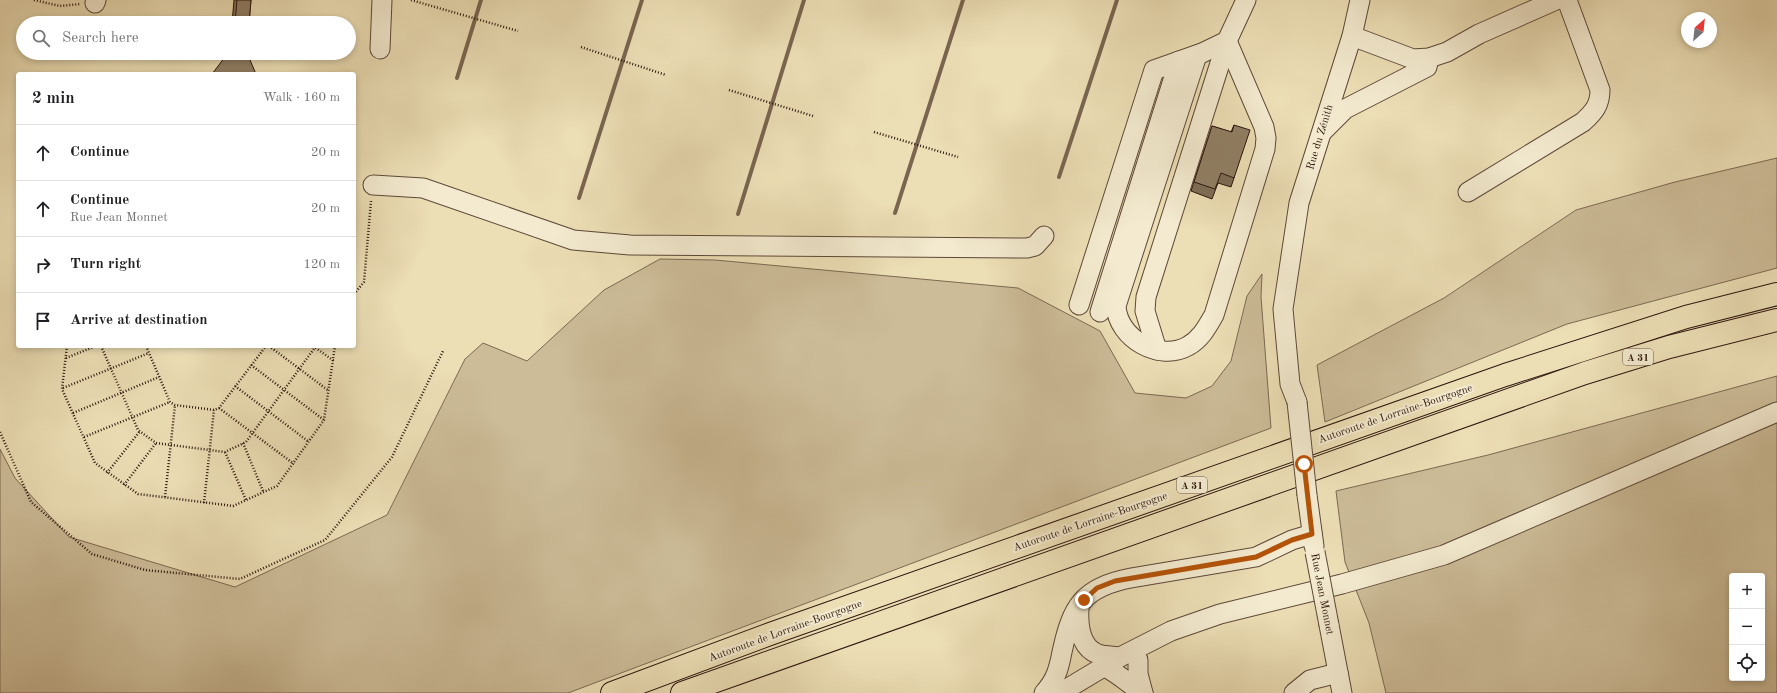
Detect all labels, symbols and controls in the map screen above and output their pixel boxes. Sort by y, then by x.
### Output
north arrow [1681,12,1717,48]
search box [16,16,356,60]
icon: search [30,27,52,49]
text: Search here [62,31,139,46]
text: 2 min [32,90,75,107]
text: Walk · 160 m [263,91,340,104]
street label: Rue du Zénith [1305,104,1336,171]
icon: ahead [32,142,54,164]
text: Continue [70,145,129,160]
text: 20 m [311,146,340,159]
text: Continue [70,193,129,208]
icon: ahead [32,198,54,220]
text: 20 m [311,202,340,215]
text: Rue Jean Monnet [70,211,168,224]
icon: right [32,254,54,276]
text: Turn right [70,257,141,272]
text: 120 m [303,258,340,271]
icon: arrive [32,310,54,332]
text: Arrive at destination [70,313,208,328]
road number: A 31 [1623,349,1653,365]
street label: Autoroute de Lorraine-Bourgogne [1317,383,1474,446]
route start [1295,455,1313,473]
road number: A 31 [1177,477,1207,493]
street label: Autoroute de Lorraine-Bourgogne [1012,491,1169,554]
street label: Rue Jean Monnet [1308,553,1335,636]
map controls [1729,573,1765,681]
button: + [1729,573,1765,609]
route end [1075,591,1093,609]
street label: Autoroute de Lorraine-Bourgogne [707,598,864,664]
button: − [1729,609,1765,645]
button: locate [1729,645,1765,681]

